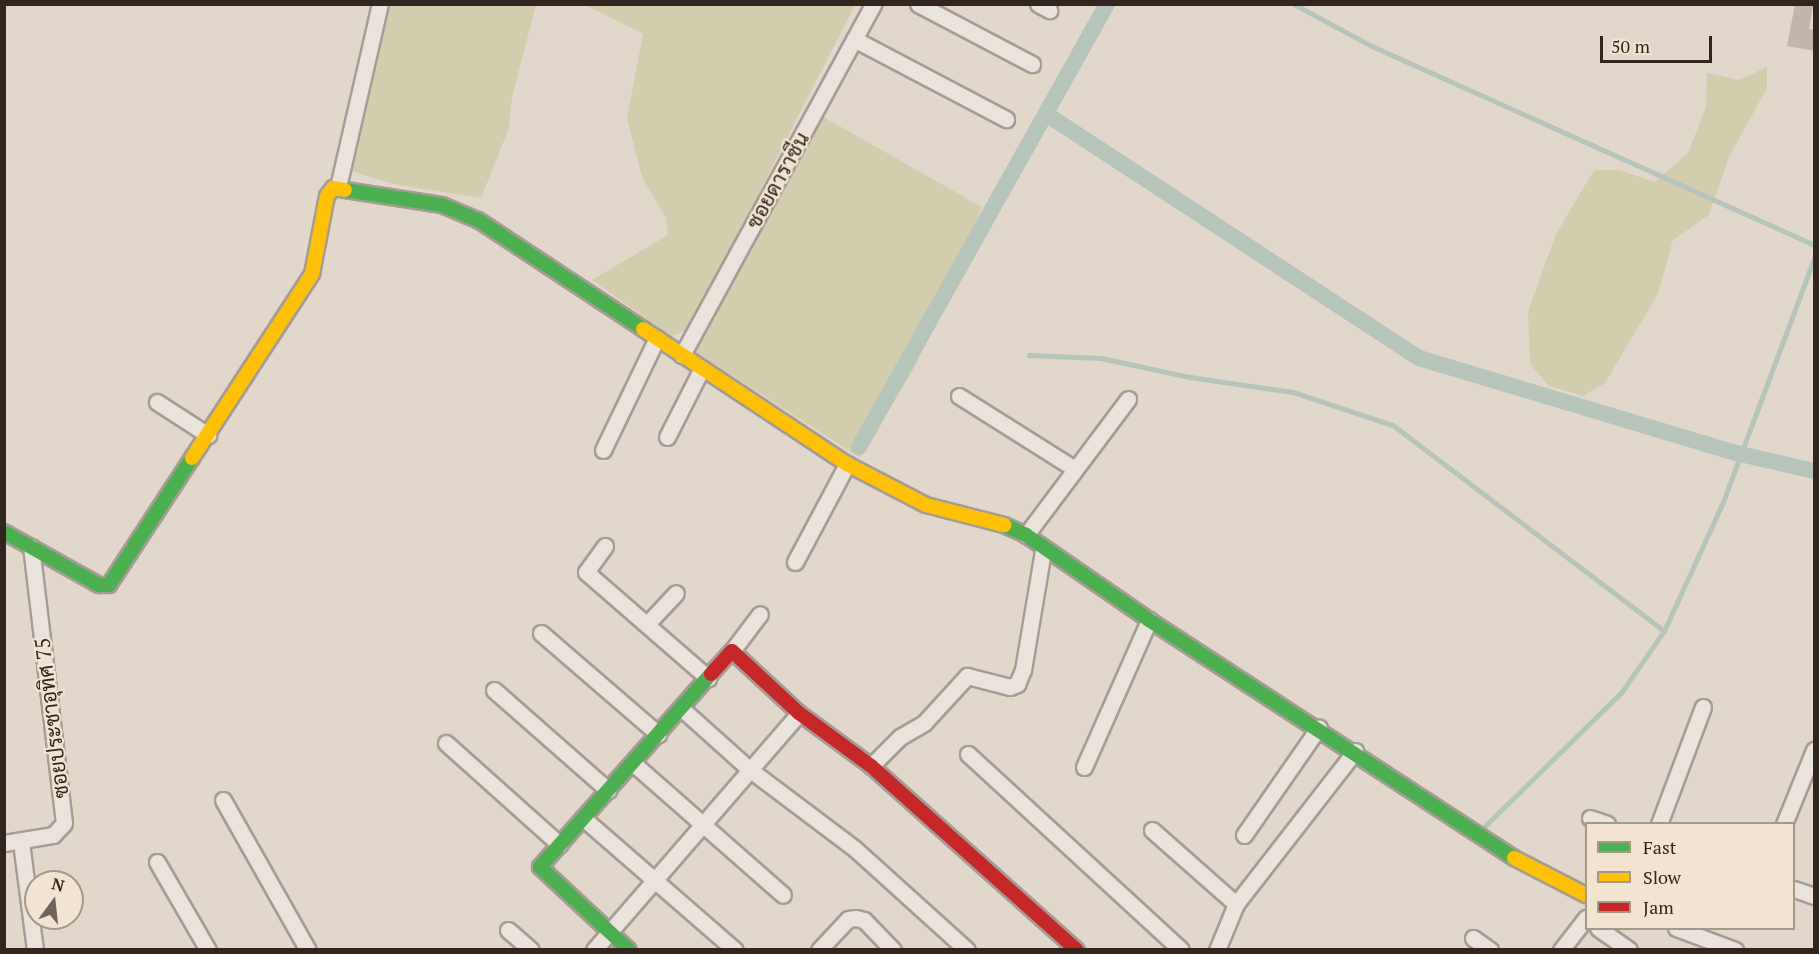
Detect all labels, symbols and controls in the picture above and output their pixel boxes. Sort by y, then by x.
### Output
scale bar [1603,24,1716,62]
text: 50 m [1611,34,1650,58]
street label: ซอยดาราซีน [740,127,814,233]
street label: ซอยประชาอุทิศ 75 [29,636,73,800]
legend [1585,822,1795,930]
text: Fast [1643,835,1676,859]
text: Slow [1643,865,1681,889]
north arrow [24,870,84,930]
text: N [49,872,67,897]
text: Jam [1643,895,1674,919]

